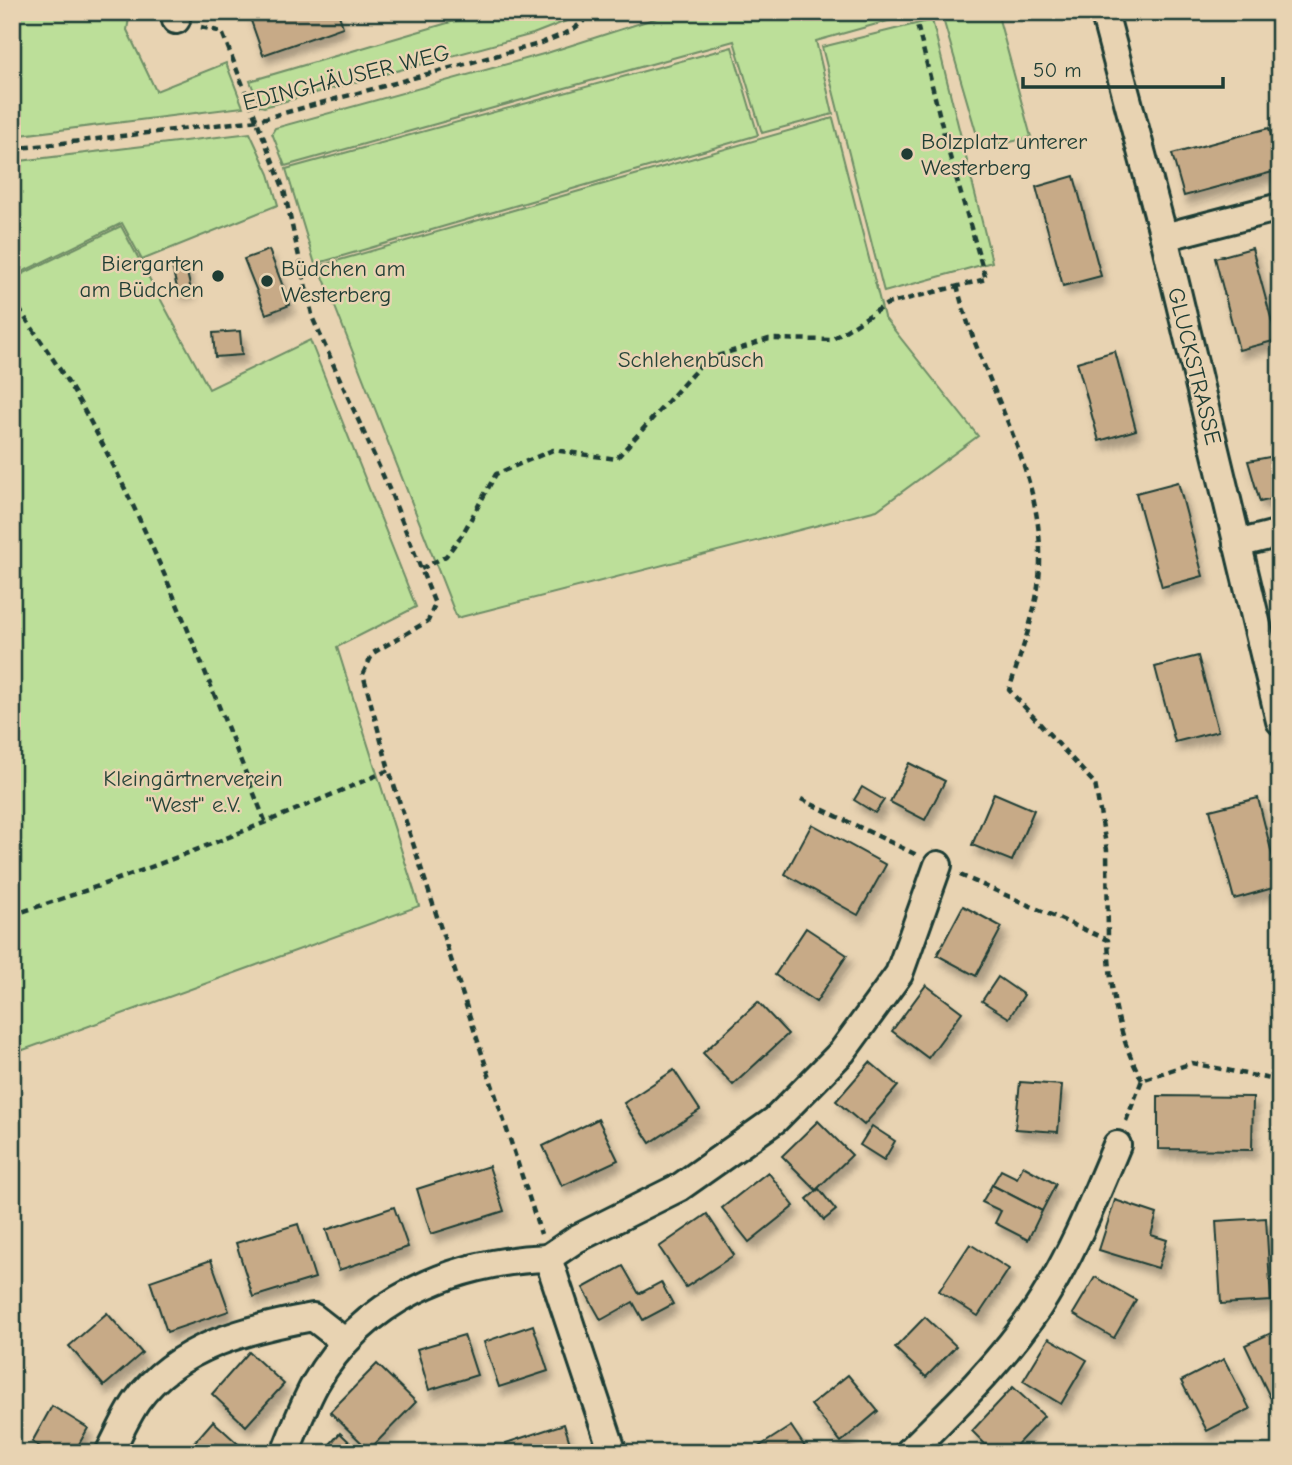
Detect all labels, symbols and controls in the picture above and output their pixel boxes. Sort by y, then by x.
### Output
street label: EDINGHÄUSER WEG [240,39,452,116]
scale bar [1023,46,1222,90]
text: 50 m [1033,58,1082,82]
place label: Bolzplatz unterer Westerberg [921,128,1088,181]
marker: Bolzplatz unterer Westerberg [899,146,915,162]
place label: Biergarten am Büdchen [80,250,204,303]
place label: Büdchen am Westerberg [281,255,405,308]
marker: Biergarten am Büdchen [210,268,226,284]
marker: Büdchen am Westerberg [259,273,275,289]
street label: GLUCKSTRASSE [1162,285,1227,448]
park label: Schlehenbusch [618,346,764,373]
park label: Kleingärtnerverein "West" e.V. [103,765,283,818]

